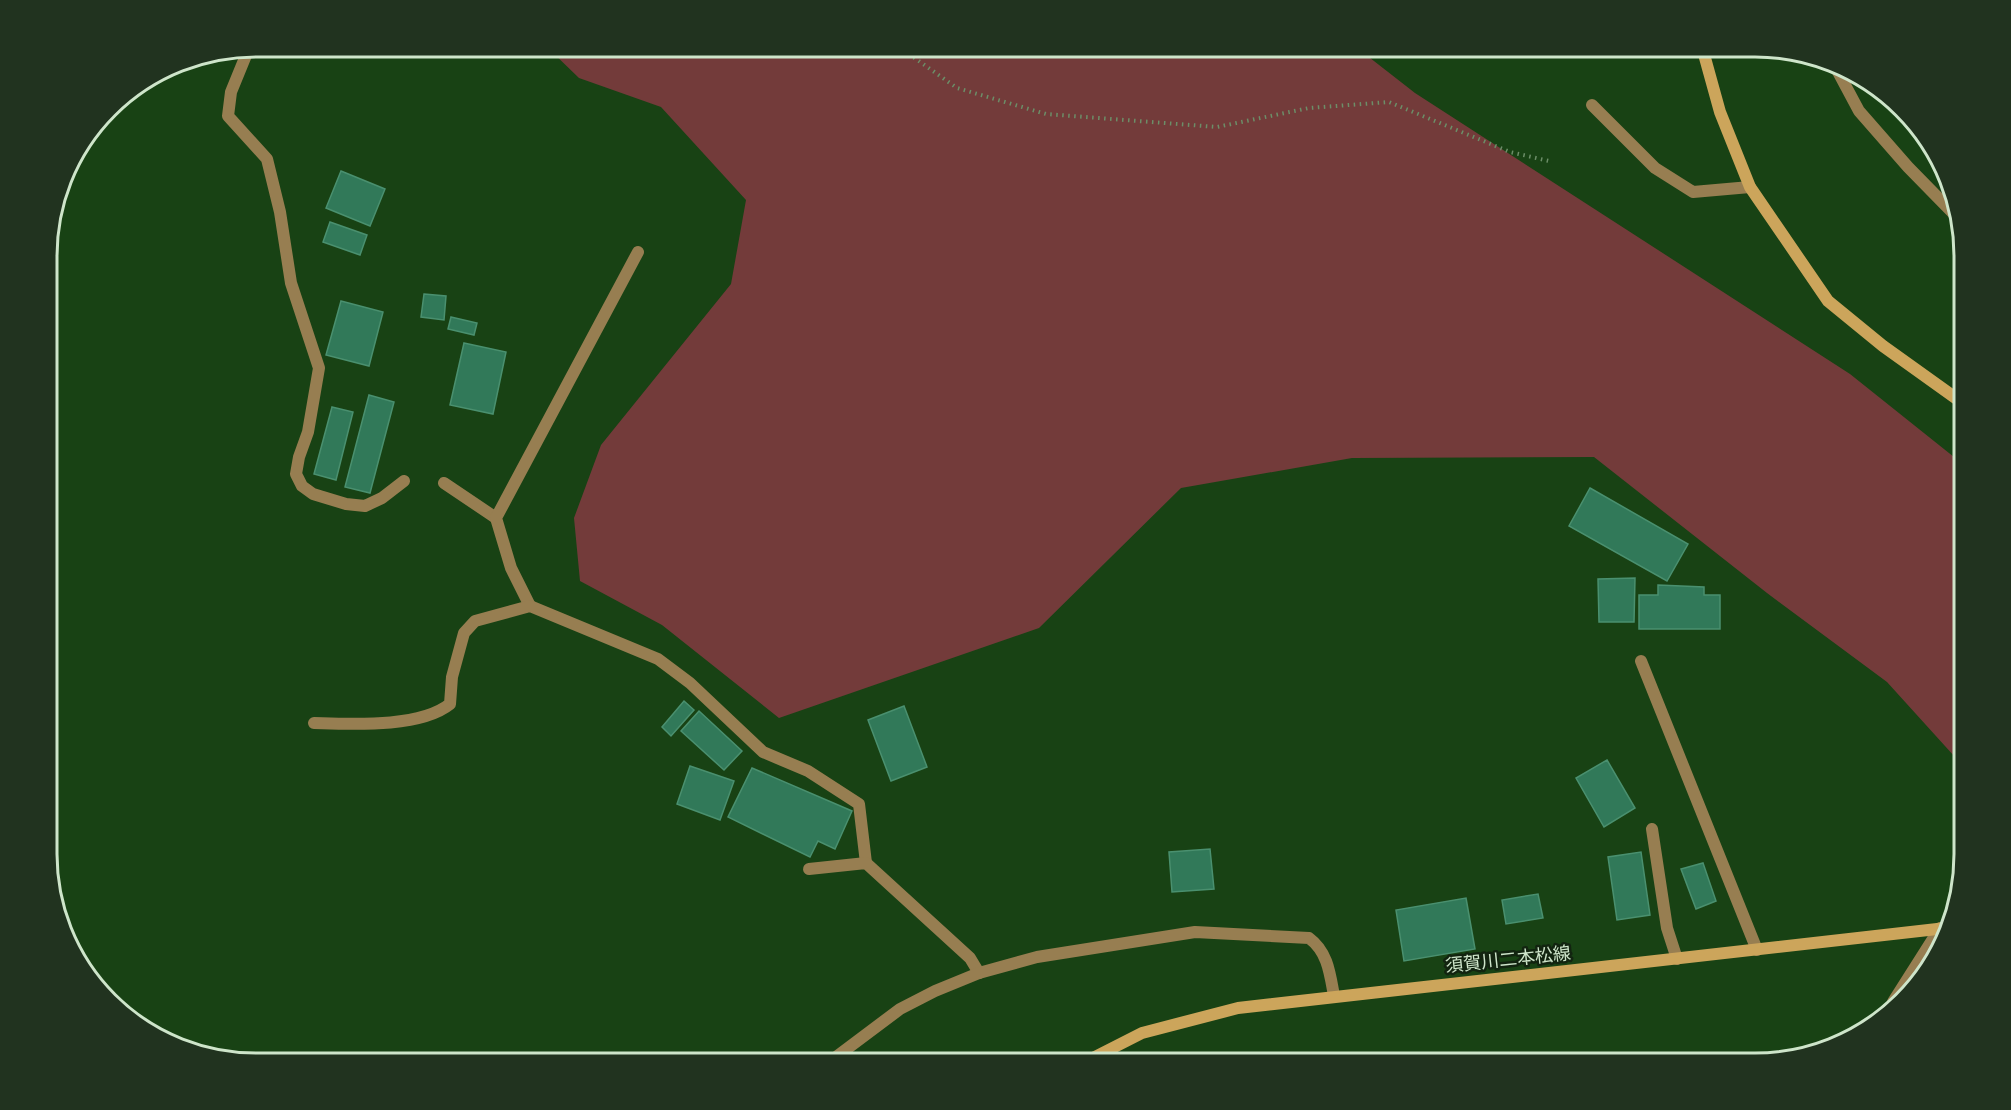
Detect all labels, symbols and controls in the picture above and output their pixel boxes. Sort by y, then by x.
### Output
street label: 須賀川二本松線 [1444,942,1572,976]

